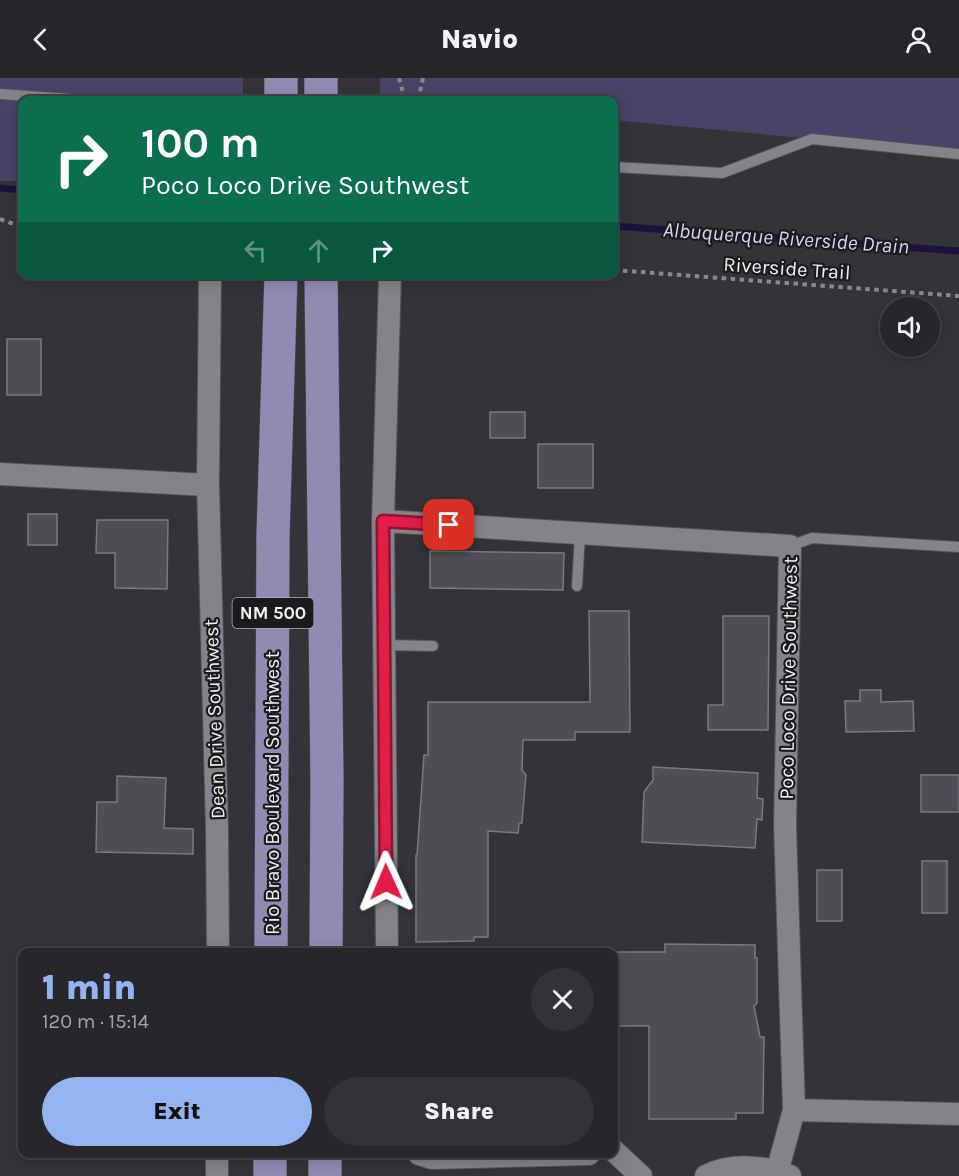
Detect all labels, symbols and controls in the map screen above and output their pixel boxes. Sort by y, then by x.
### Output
icon: back [24,23,57,56]
text: Navio [441,23,518,55]
icon: person [902,23,935,56]
text: 100 m [141,118,260,168]
icon: right [42,120,120,198]
text: Poco Loco Drive Southwest [141,169,469,201]
water label: Albuquerque Riverside Drain [662,217,910,259]
icon: left [239,234,272,267]
icon: ahead [302,234,335,267]
icon: right [365,234,398,267]
street label: Riverside Trail [723,253,851,284]
map controls [880,297,940,357]
button: sound [880,297,940,357]
pin [423,499,474,550]
icon: arrive [432,508,465,541]
street label: Poco Loco Drive Southwest [775,556,802,800]
road number: NM 500 [232,598,314,628]
street label: Dean Drive Southwest [199,618,229,819]
street label: Rio Bravo Boulevard Southwest [261,651,284,935]
position arrow [354,850,418,914]
text: 1 min [42,966,136,1008]
button: close [531,968,594,1031]
text: 120 m · 15:14 [42,1010,149,1033]
button: Exit [42,1077,312,1146]
button: Share [324,1077,594,1146]

